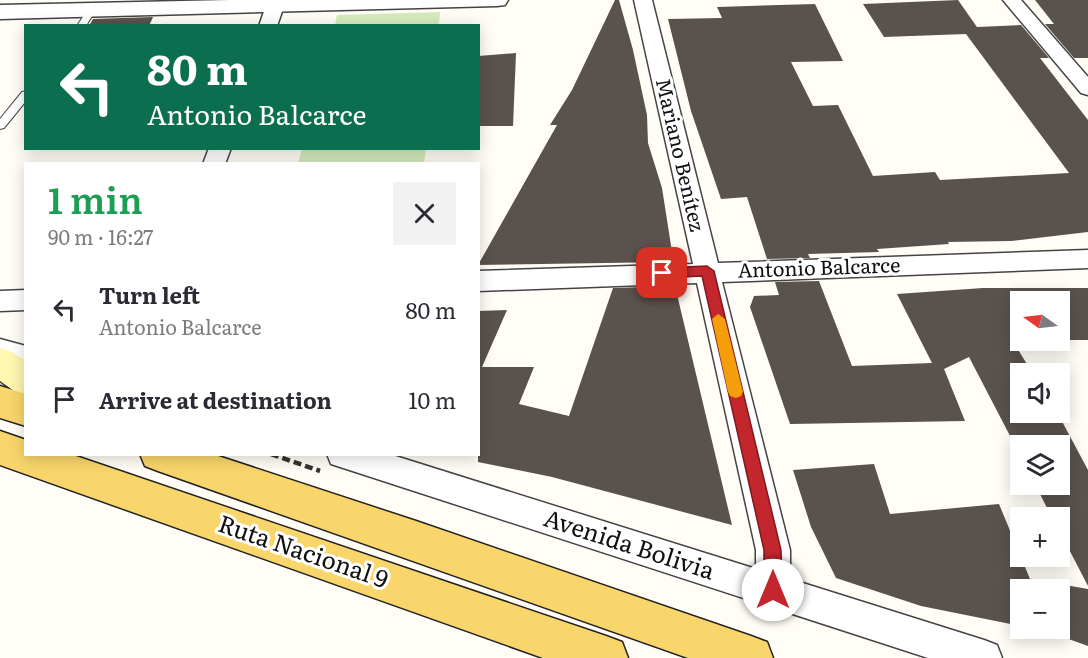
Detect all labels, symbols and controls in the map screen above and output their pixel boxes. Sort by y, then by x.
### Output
text: 80 m [147,36,248,98]
icon: left [48,48,126,126]
street label: Mariano Benítez [650,75,714,234]
text: Antonio Balcarce [147,93,367,133]
text: 1 min [48,172,143,225]
button: close [393,182,456,245]
text: 90 m · 16:27 [48,221,154,251]
pin [636,247,687,298]
street label: Antonio Balcarce [737,248,901,284]
icon: arrive [645,256,678,289]
text: Turn left [99,278,200,311]
north arrow [1010,291,1070,351]
map controls [1010,291,1070,639]
icon: left [48,293,81,326]
text: 80 m [405,293,456,326]
text: Antonio Balcarce [99,311,262,341]
button: sound [1010,363,1070,423]
icon: arrive [48,383,81,416]
text: Arrive at destination [99,383,332,416]
text: 10 m [409,383,456,416]
button: layers [1010,435,1070,495]
street label: Avenida Bolivia [540,499,720,587]
street label: Ruta Nacional 9 [214,504,394,595]
button: + [1010,507,1070,567]
position arrow [741,558,805,622]
button: − [1010,579,1070,639]

